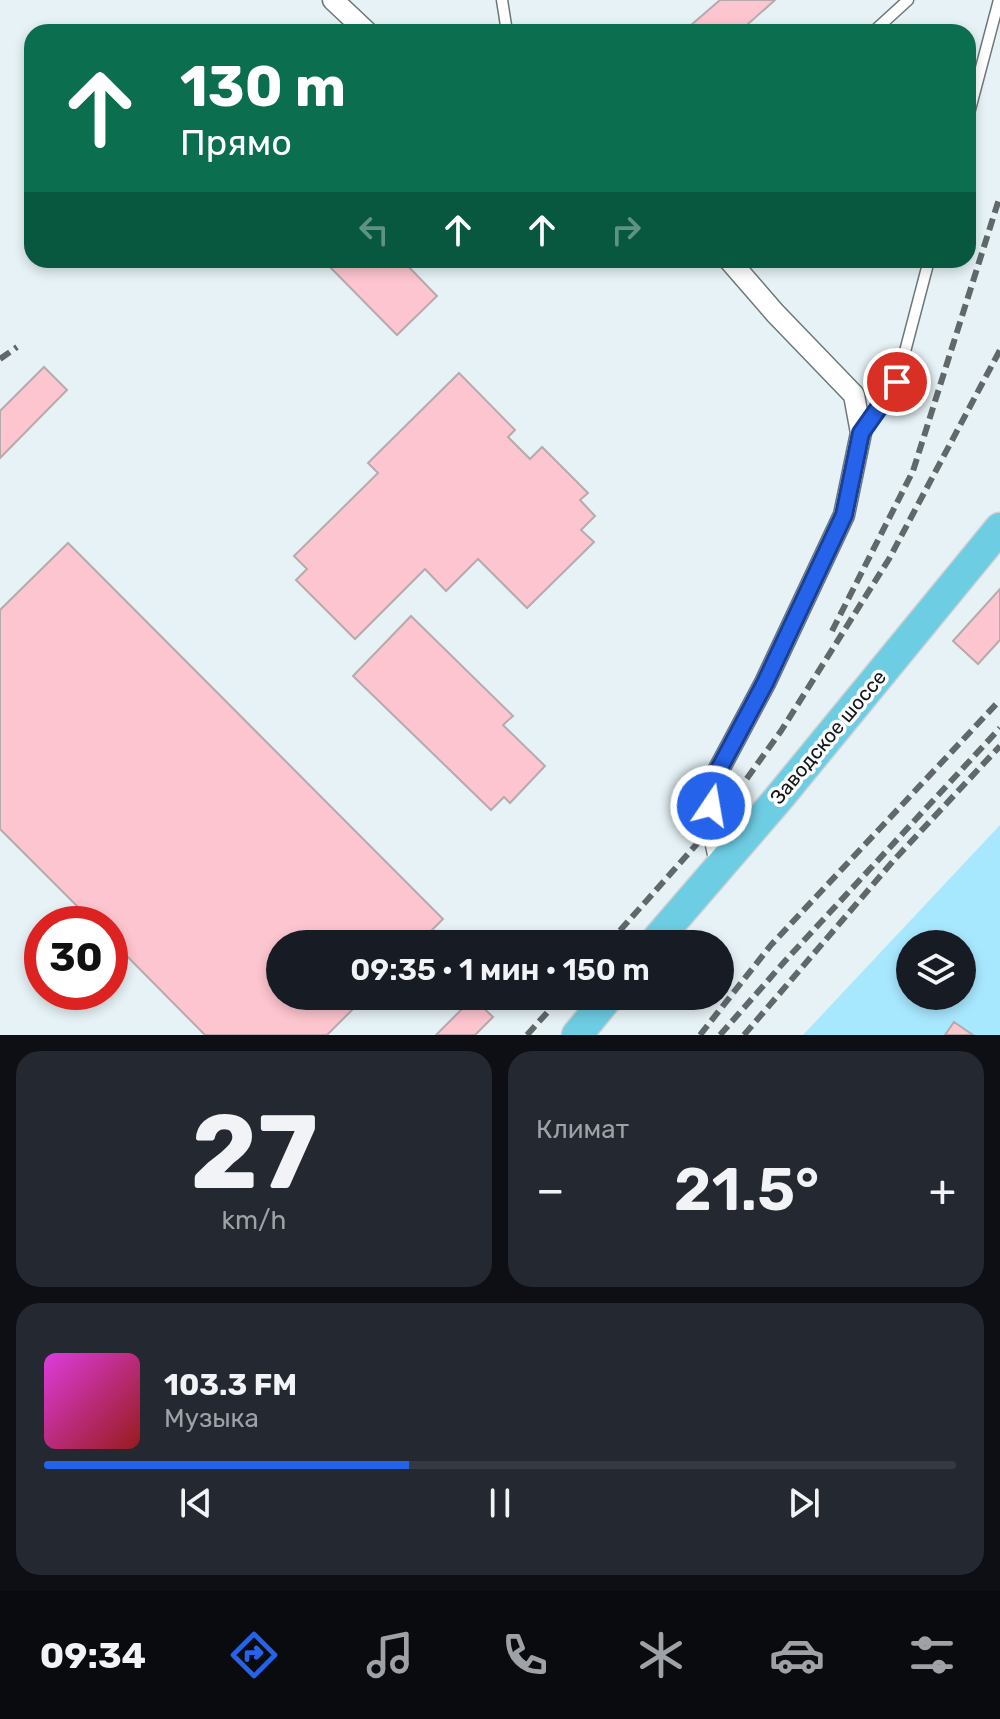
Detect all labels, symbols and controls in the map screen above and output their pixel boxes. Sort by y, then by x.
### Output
text: 130 m [180,54,346,120]
icon: ahead [48,56,152,160]
text: Прямо [180,121,292,164]
icon: left [352,208,396,252]
icon: ahead [436,208,480,252]
icon: ahead [520,208,564,252]
icon: right [604,208,648,252]
pin [863,348,931,416]
icon: arrive [875,360,919,404]
street label: Заводское шоссе [765,665,891,809]
position arrow [669,764,753,848]
speed limit sign: 30 [24,906,128,1010]
map controls [896,930,976,1010]
button: layers [896,930,976,1010]
text: 09:35 · 1 мин · 150 m [350,952,650,988]
text: 27 [190,1091,318,1214]
text: Климат [536,1114,629,1145]
text: 21.5° [674,1154,819,1225]
text: − [536,1164,565,1216]
text: + [929,1164,956,1216]
text: km/h [222,1205,286,1236]
text: 103.3 FM [164,1367,297,1403]
text: Музыка [164,1403,259,1434]
icon: previous [174,1481,218,1525]
icon: pause [478,1481,522,1525]
icon: next [782,1481,826,1525]
icon: directions [226,1627,282,1683]
icon: music [362,1627,418,1683]
icon: phone [497,1627,553,1683]
icon: climate [633,1627,689,1683]
icon: car [769,1627,825,1683]
icon: filters [904,1627,960,1683]
text: 09:34 [40,1634,146,1677]

